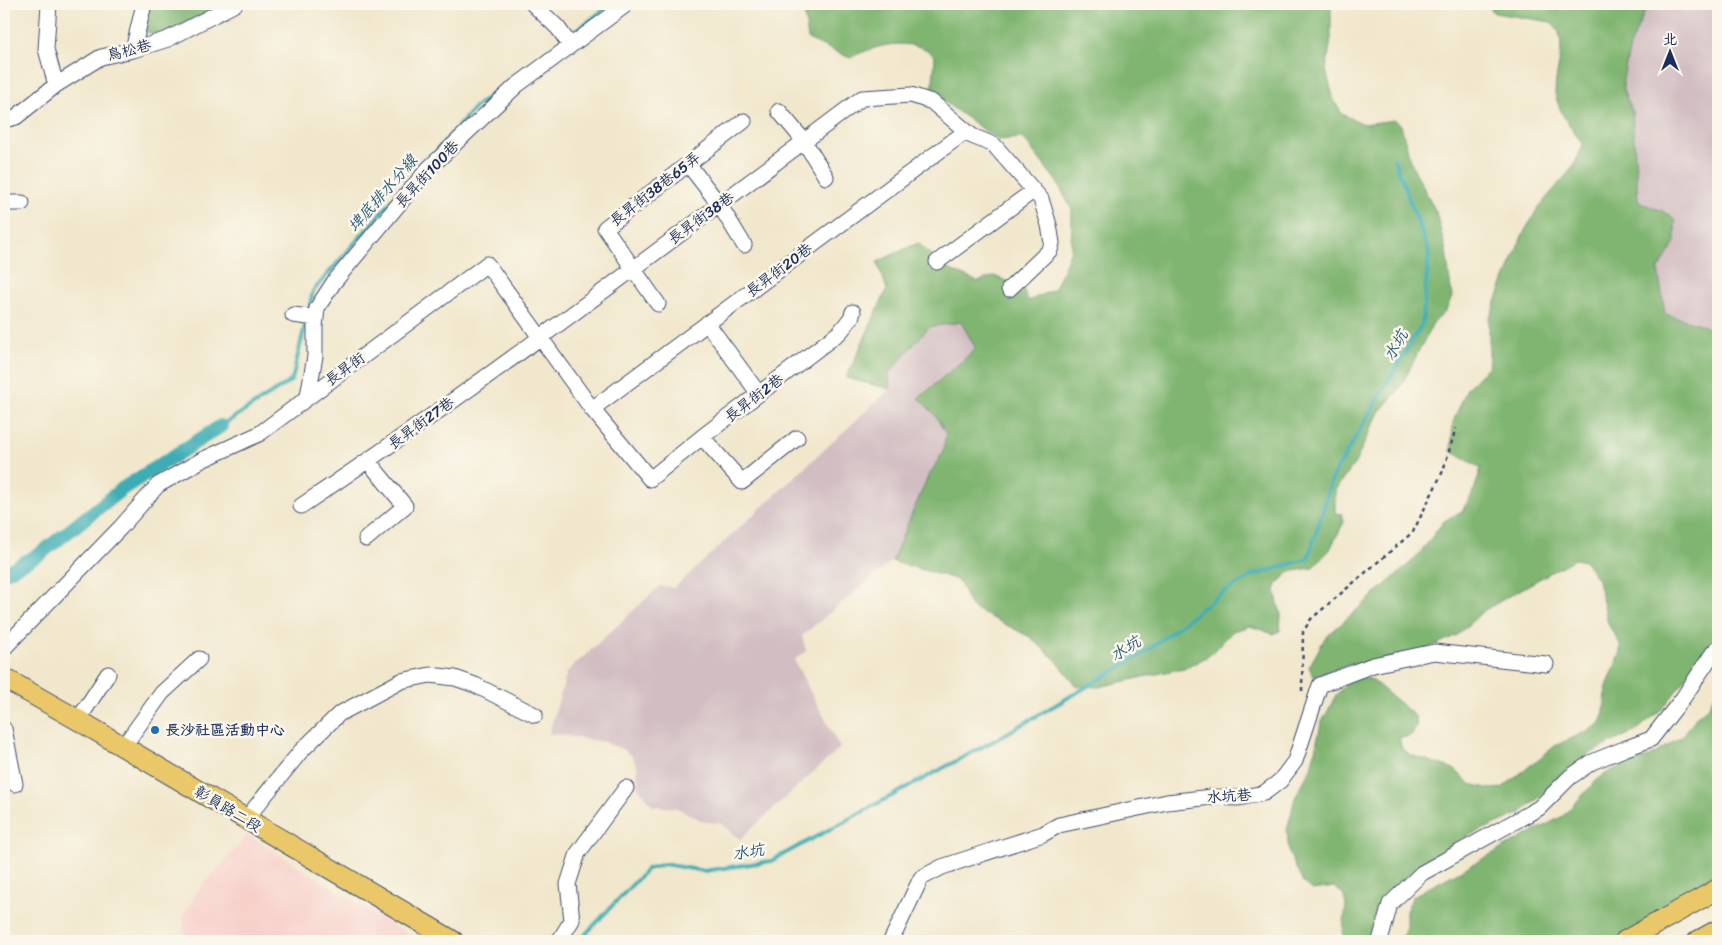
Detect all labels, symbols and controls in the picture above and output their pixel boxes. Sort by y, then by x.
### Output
text: 北 [1663,27,1677,52]
north arrow [1644,28,1694,78]
street label: 鳥松巷 [104,32,154,68]
street label: 長昇街100巷 [388,134,466,214]
water label: 埤底排水分線 [340,147,425,239]
street label: 長昇街38巷65弄 [606,148,704,230]
street label: 長昇街38巷 [664,188,738,248]
street label: 長昇街20巷 [740,236,818,304]
water label: 水坑 [1375,322,1417,366]
street label: 長昇街 [319,345,371,393]
street label: 長昇街2巷 [719,367,789,429]
street label: 長昇街27巷 [382,390,460,456]
water label: 水坑 [1104,627,1148,669]
place label: 長沙社區活動中心 [165,717,285,743]
marker: 長沙社區活動中心 [149,724,161,736]
street label: 彰員路二段 [189,779,267,839]
street label: 水坑巷 [1206,781,1252,811]
water label: 水坑 [730,834,768,868]

